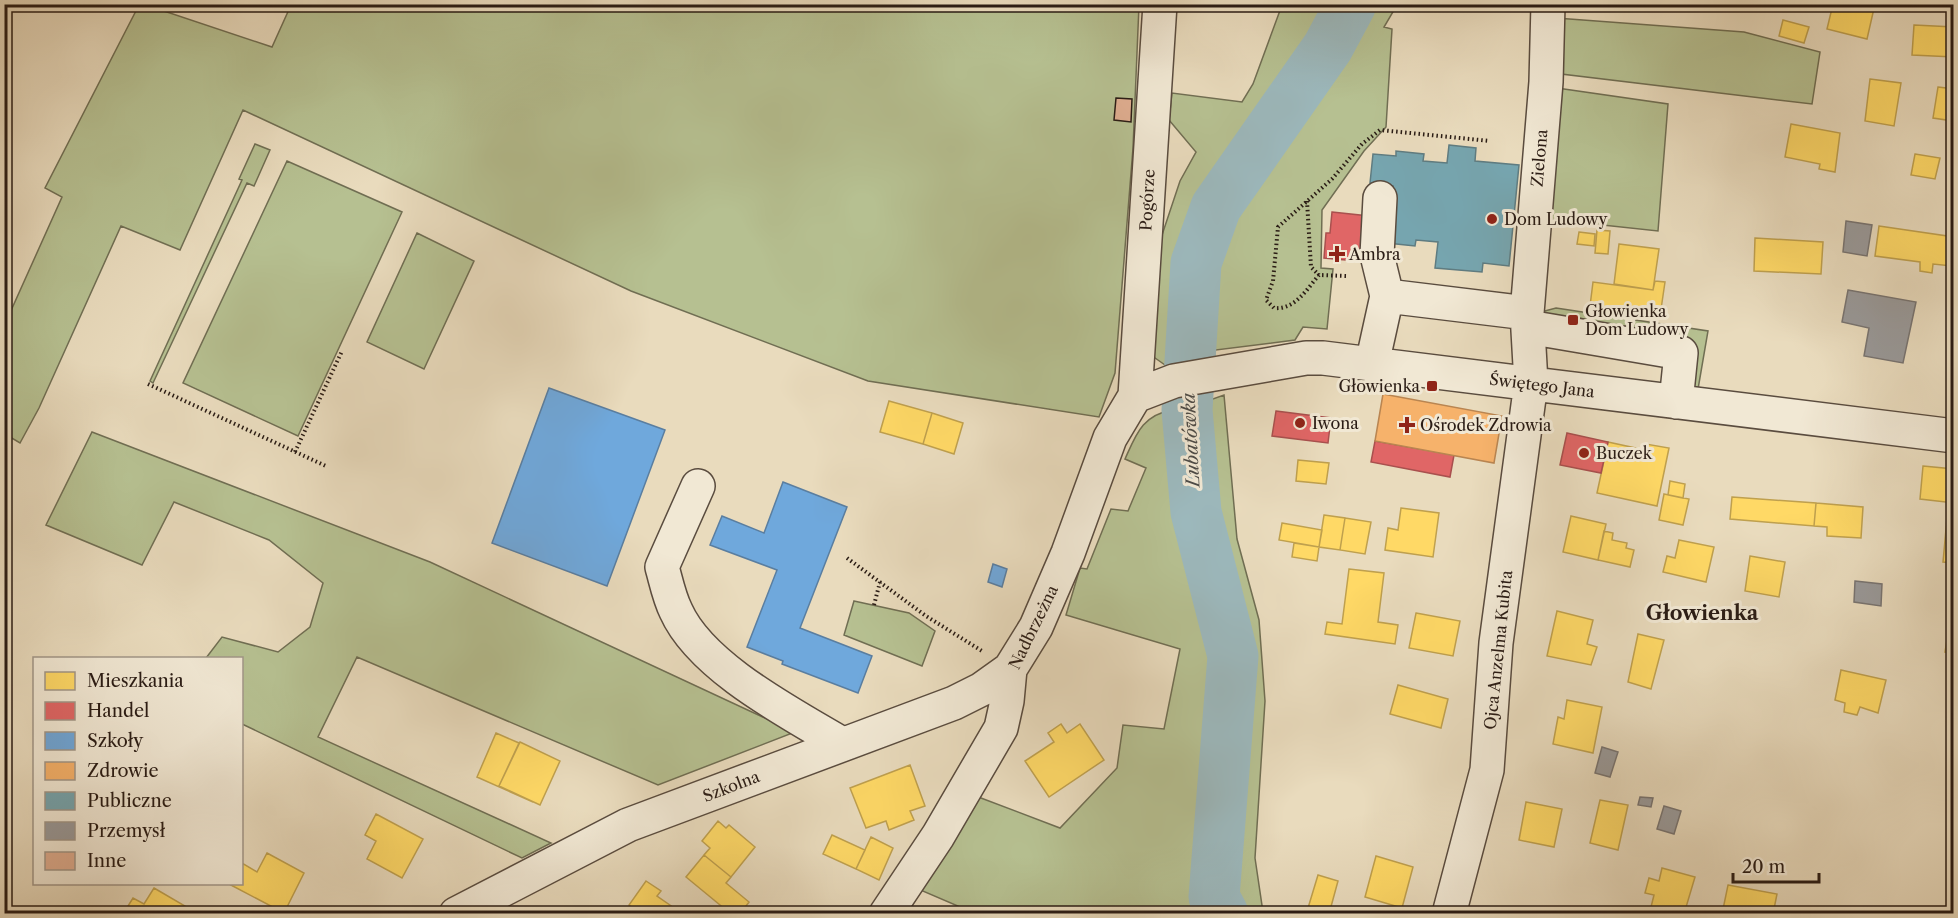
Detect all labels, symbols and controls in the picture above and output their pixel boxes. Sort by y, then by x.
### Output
street label: Zielona [1527,128,1552,188]
street label: Pogórze [1135,168,1159,232]
place label: Dom Ludowy [1504,209,1609,229]
marker: Dom Ludowy [1485,212,1499,226]
place label: Ambra [1348,244,1401,264]
marker: Ambra [1330,247,1344,261]
place label: Głowienka Dom Ludowy [1585,301,1690,339]
marker: Głowienka Dom Ludowy [1566,313,1580,327]
street label: Świętego Jana [1488,369,1596,401]
place label: Głowienka [1338,376,1421,396]
marker: Głowienka [1425,379,1439,393]
water label: Lubatówka [1178,392,1205,490]
place label: Iwona [1312,413,1359,433]
place label: Ośrodek Zdrowia [1420,415,1552,435]
marker: Iwona [1293,416,1307,430]
marker: Ośrodek Zdrowia [1398,416,1416,434]
place label: Buczek [1596,443,1653,463]
marker: Buczek [1577,446,1591,460]
street label: Ojca Anzelma Kubita [1480,569,1516,731]
street label: Nadbrzeżna [1004,581,1062,672]
district label: Głowienka [1646,601,1759,625]
legend [33,657,243,885]
text: Mieszkania [87,670,184,692]
text: Handel [87,700,149,722]
text: Szkoły [87,730,144,752]
text: Zdrowie [87,760,158,782]
street label: Szkolna [700,766,763,806]
text: Publiczne [87,790,172,812]
text: Przemysł [87,820,166,842]
scale bar [1733,846,1818,884]
text: Inne [87,850,126,872]
text: 20 m [1742,856,1786,878]

